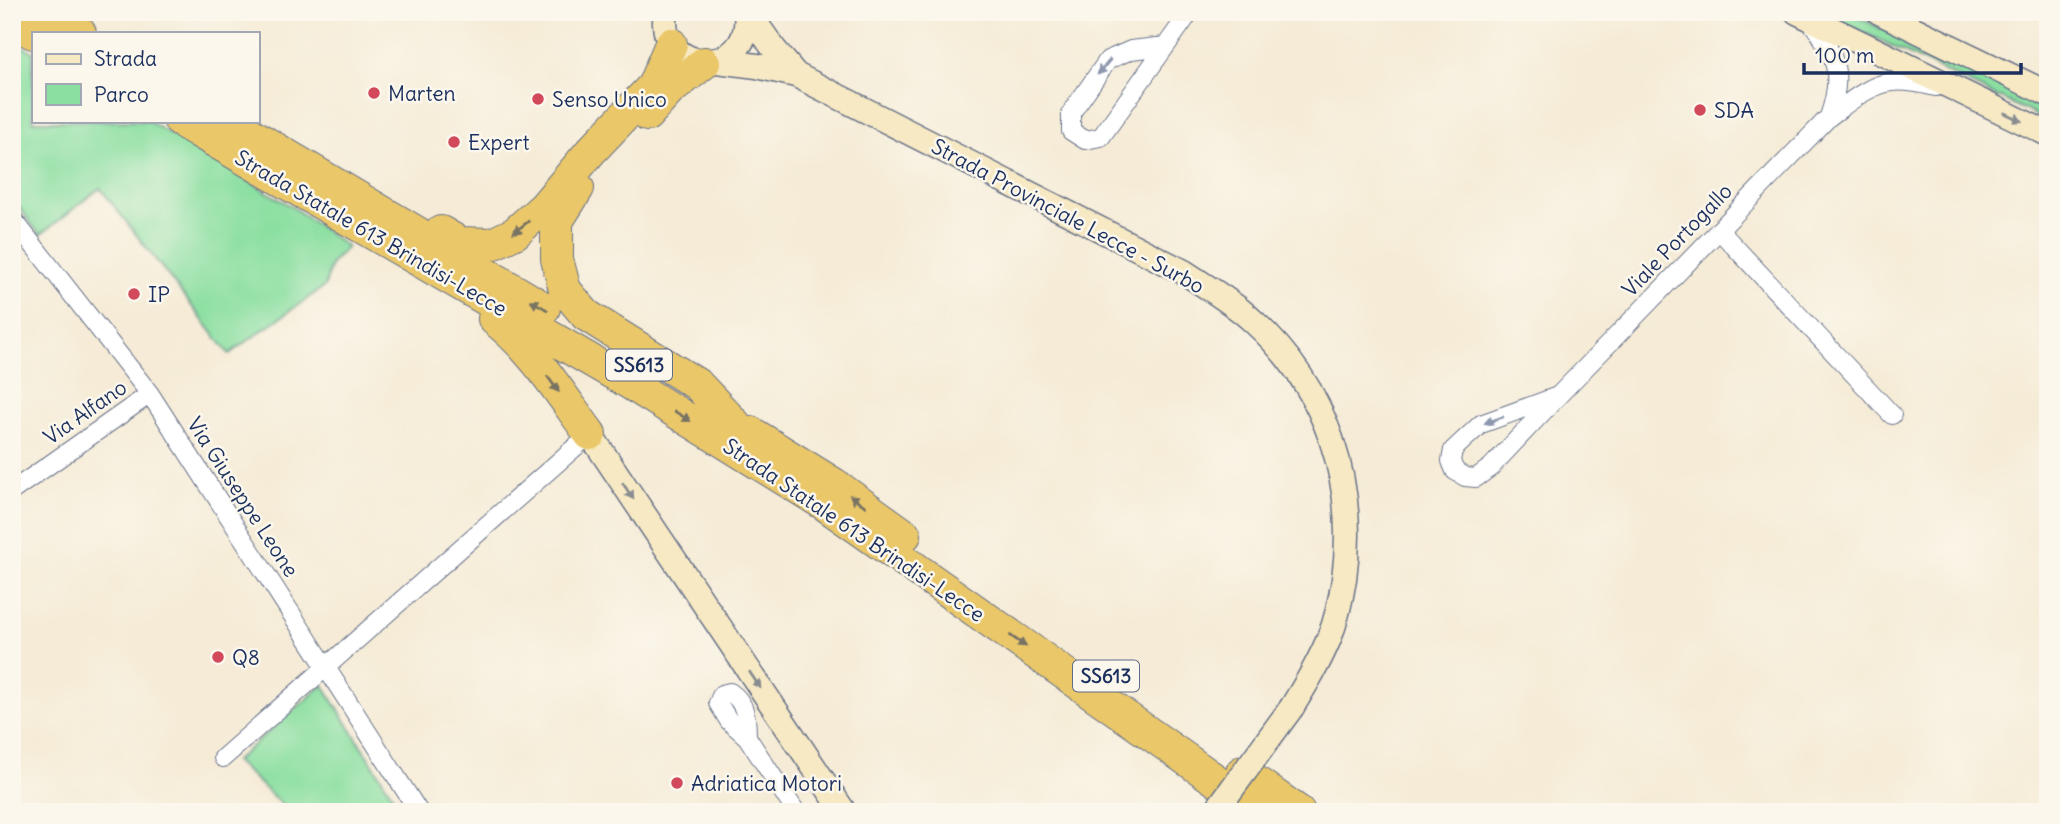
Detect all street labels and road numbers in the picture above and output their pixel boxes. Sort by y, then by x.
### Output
street label: Strada Provinciale Lecce - Surbo [927,132,1209,300]
street label: Strada Statale 613 Brindisi-Lecce [230,144,512,322]
street label: Viale Portogallo [1616,178,1738,302]
road number: SS613 [606,350,672,380]
street label: Via Alfano [38,374,132,450]
street label: Via Giuseppe Leone [181,412,305,582]
street label: Strada Statale 613 Brindisi-Lecce [718,432,990,628]
road number: SS613 [1073,660,1139,692]

